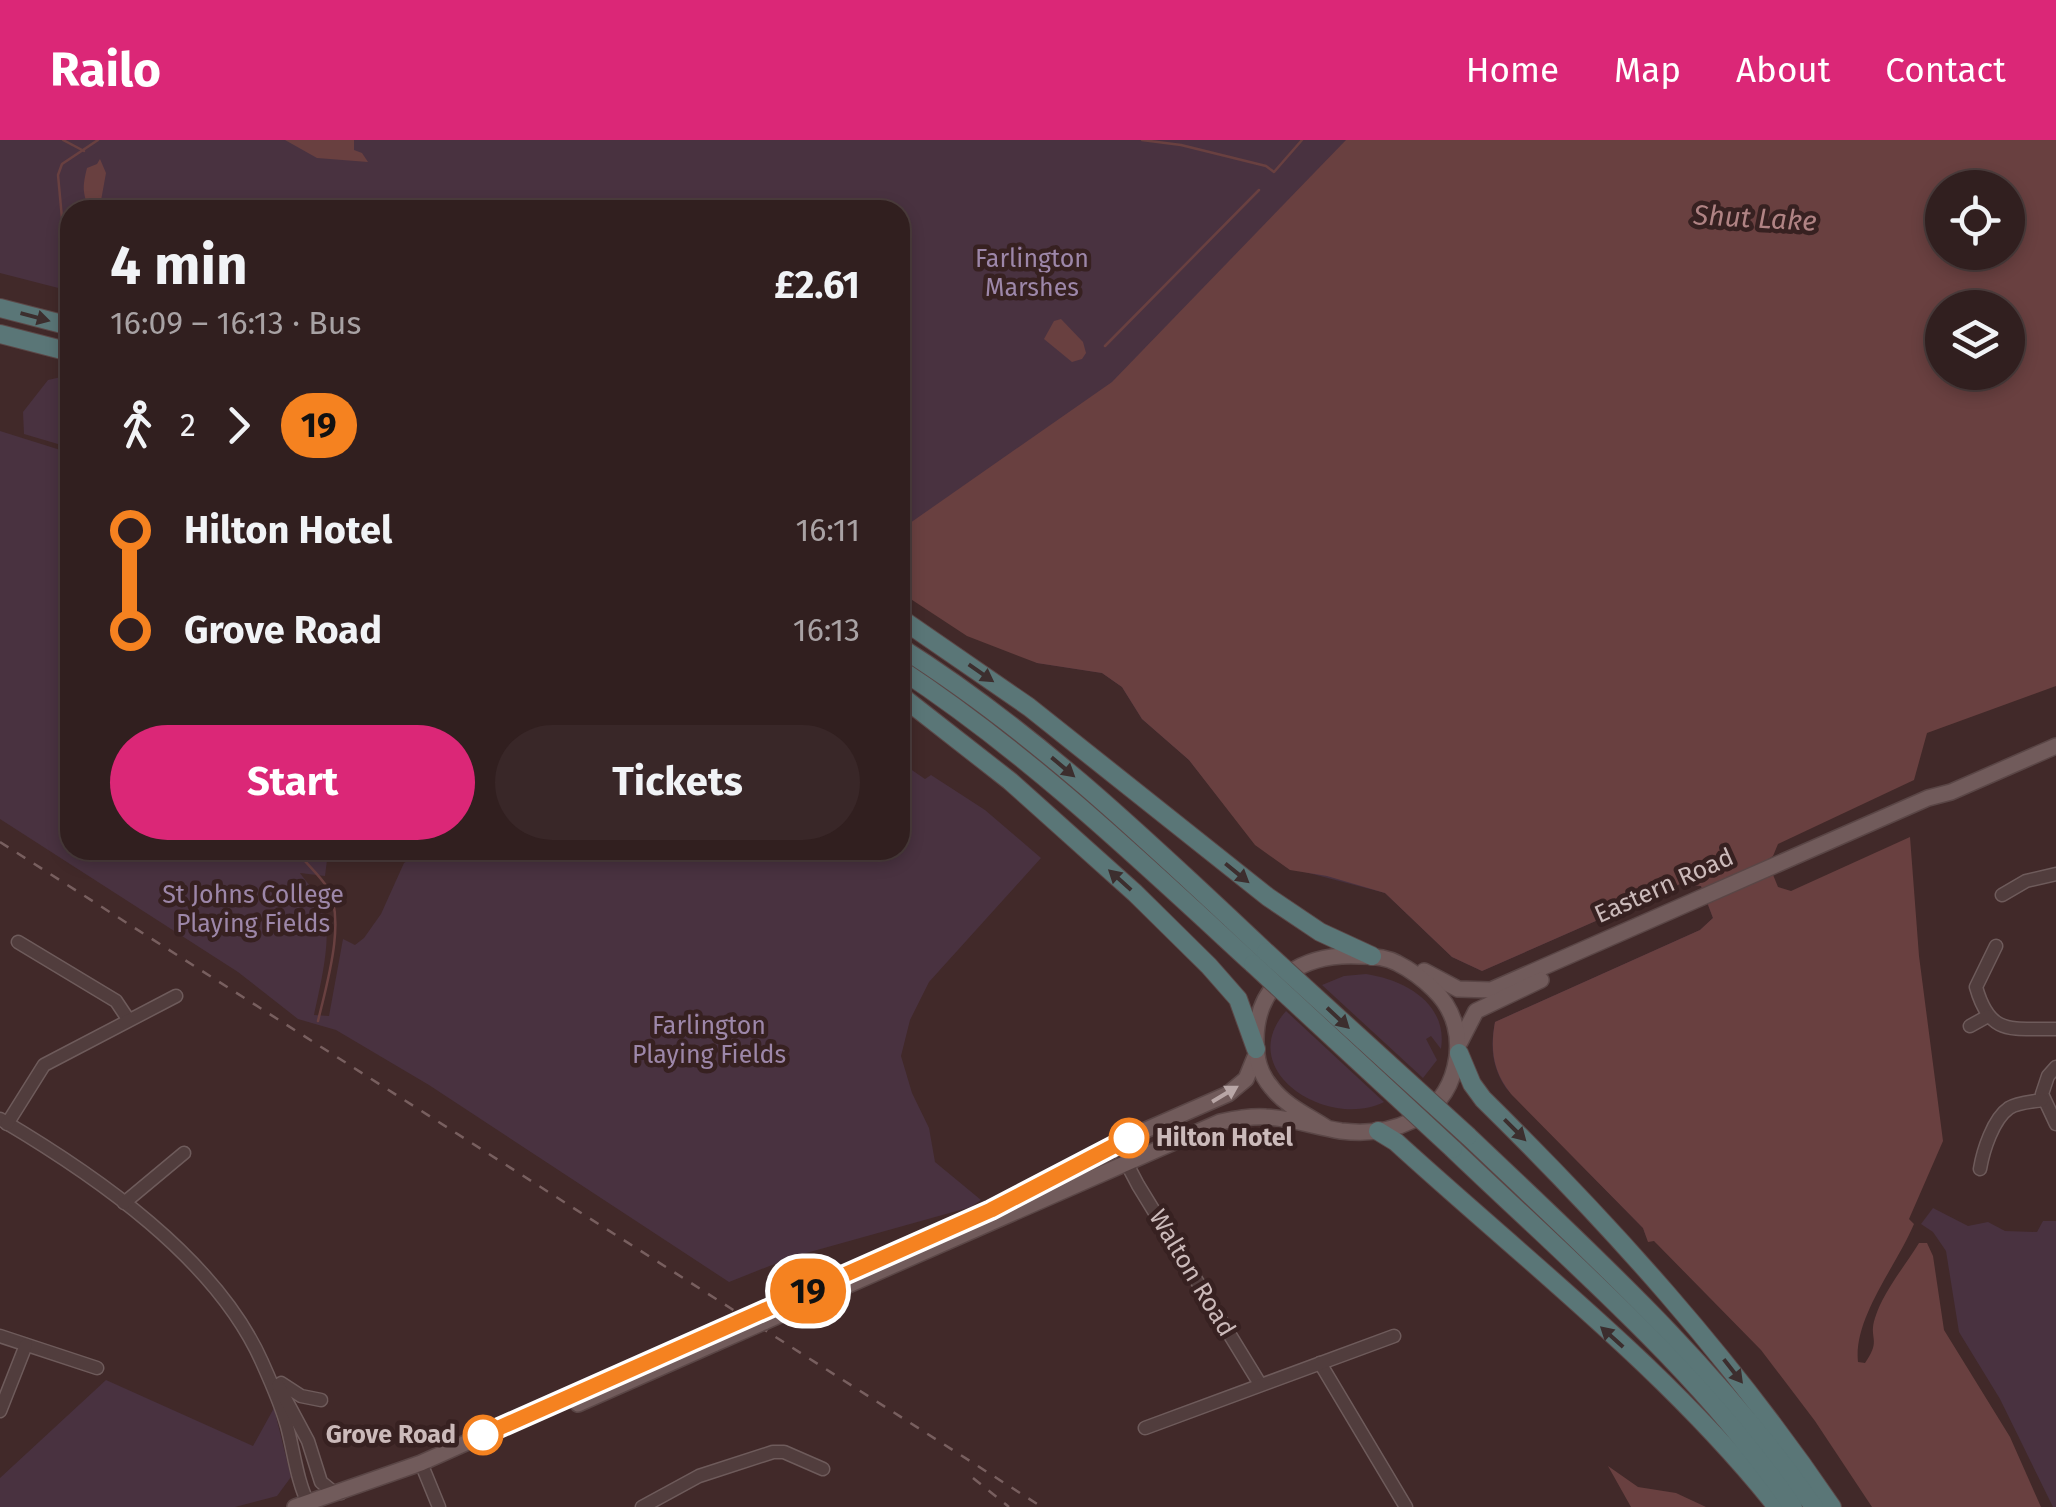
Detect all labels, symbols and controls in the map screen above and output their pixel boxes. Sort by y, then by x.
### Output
text: Railo [50,41,161,99]
text: Home [1466,49,1559,91]
text: Map [1614,49,1681,91]
text: About [1736,49,1830,91]
text: Contact [1885,49,2006,91]
map controls [1925,170,2025,390]
button: locate [1925,170,2025,270]
water label: Shut Lake [1692,198,1817,238]
text: 4 min [110,233,248,299]
park label: Farlington Marshes [975,244,1089,303]
text: £2.61 [774,262,860,308]
button: layers [1925,290,2025,390]
text: 16:09 – 16:13 · Bus [110,304,361,342]
one-way arrow [20,309,51,325]
icon: walk [110,398,165,453]
icon: forward [211,398,266,453]
text: 19 [301,404,337,446]
text: 2 [180,406,196,444]
text: Hilton Hotel [184,507,392,553]
text: 16:11 [795,511,860,549]
text: Grove Road [184,607,382,653]
text: 16:13 [793,611,860,649]
one-way arrow [968,663,994,682]
button: Start [110,725,475,840]
button: Tickets [495,725,860,840]
one-way arrow [1050,755,1075,777]
street label: Eastern Road [1590,842,1738,930]
one-way arrow [1225,862,1250,883]
one-way arrow [1108,869,1133,891]
park label: St Johns College Playing Fields [162,880,344,939]
one-way arrow [1325,1006,1350,1028]
park label: Farlington Playing Fields [632,1011,786,1070]
one-way arrow [1211,1086,1239,1103]
one-way arrow [1502,1118,1526,1142]
marker: Hilton Hotel [1110,1119,1148,1157]
place label: Hilton Hotel [1156,1123,1294,1153]
street label: Walton Road [1142,1204,1242,1342]
line badge: 19 [763,1258,853,1324]
text: 19 [790,1270,826,1312]
one-way arrow [1600,1326,1625,1348]
one-way arrow [1723,1357,1744,1383]
marker: Grove Road [464,1416,502,1454]
place label: Grove Road [326,1420,456,1450]

